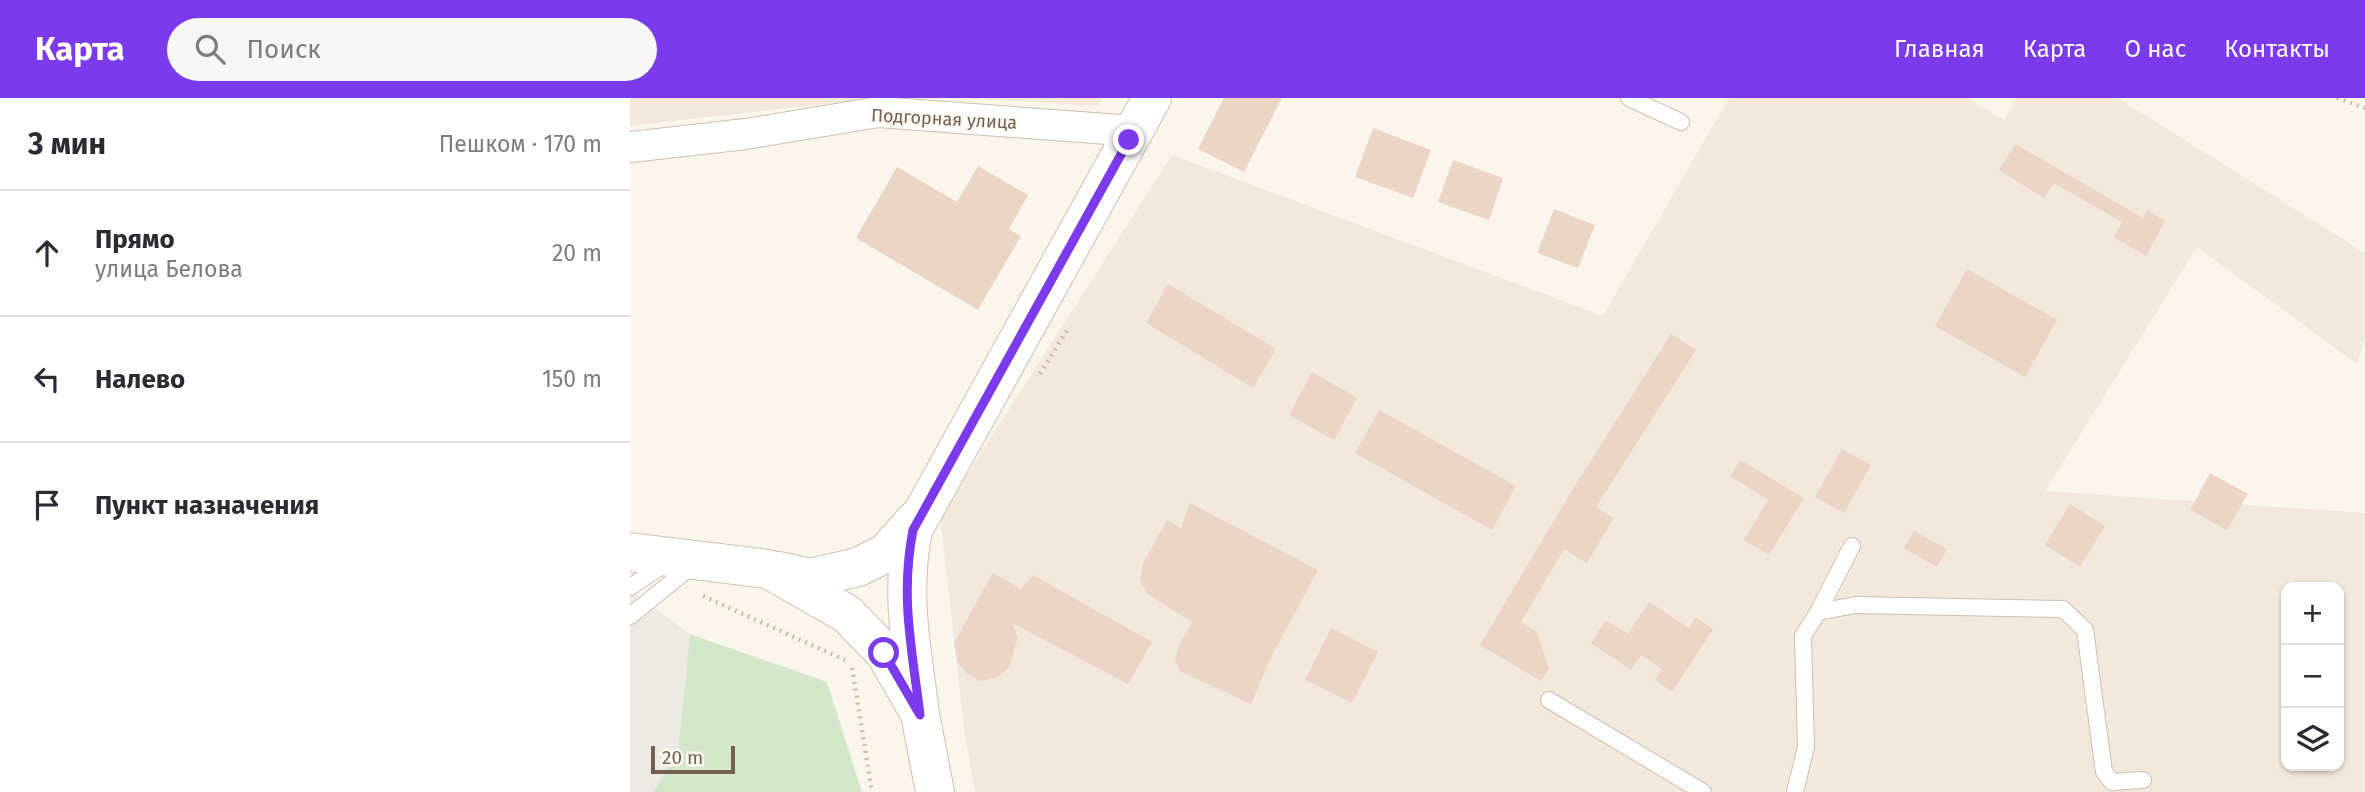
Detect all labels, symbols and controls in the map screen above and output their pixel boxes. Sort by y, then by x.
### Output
search box [167,18,657,81]
text: Карта [35,29,125,69]
icon: search [191,30,229,68]
text: Поиск [247,34,321,65]
text: Главная [1894,35,1985,63]
text: Карта [2023,35,2086,63]
text: О нас [2124,35,2186,63]
text: Контакты [2224,35,2330,63]
street label: Подгорная улица [870,104,1018,134]
route end [1113,124,1144,155]
text: 3 мин [28,126,106,162]
text: Пешком · 170 m [439,130,602,158]
text: Прямо [95,224,175,255]
icon: ahead [28,234,66,272]
text: 20 m [552,239,602,267]
text: улица Белова [95,255,243,283]
icon: left [28,360,66,398]
text: Налево [95,364,185,395]
text: 150 m [542,365,602,393]
icon: arrive [28,486,66,524]
text: Пункт назначения [95,490,319,521]
map controls [2281,582,2344,771]
button: + [2281,582,2344,645]
route start [868,637,899,668]
button: − [2281,645,2344,708]
button: layers [2281,708,2344,771]
scale bar [651,743,735,775]
text: 20 m [662,746,703,769]

